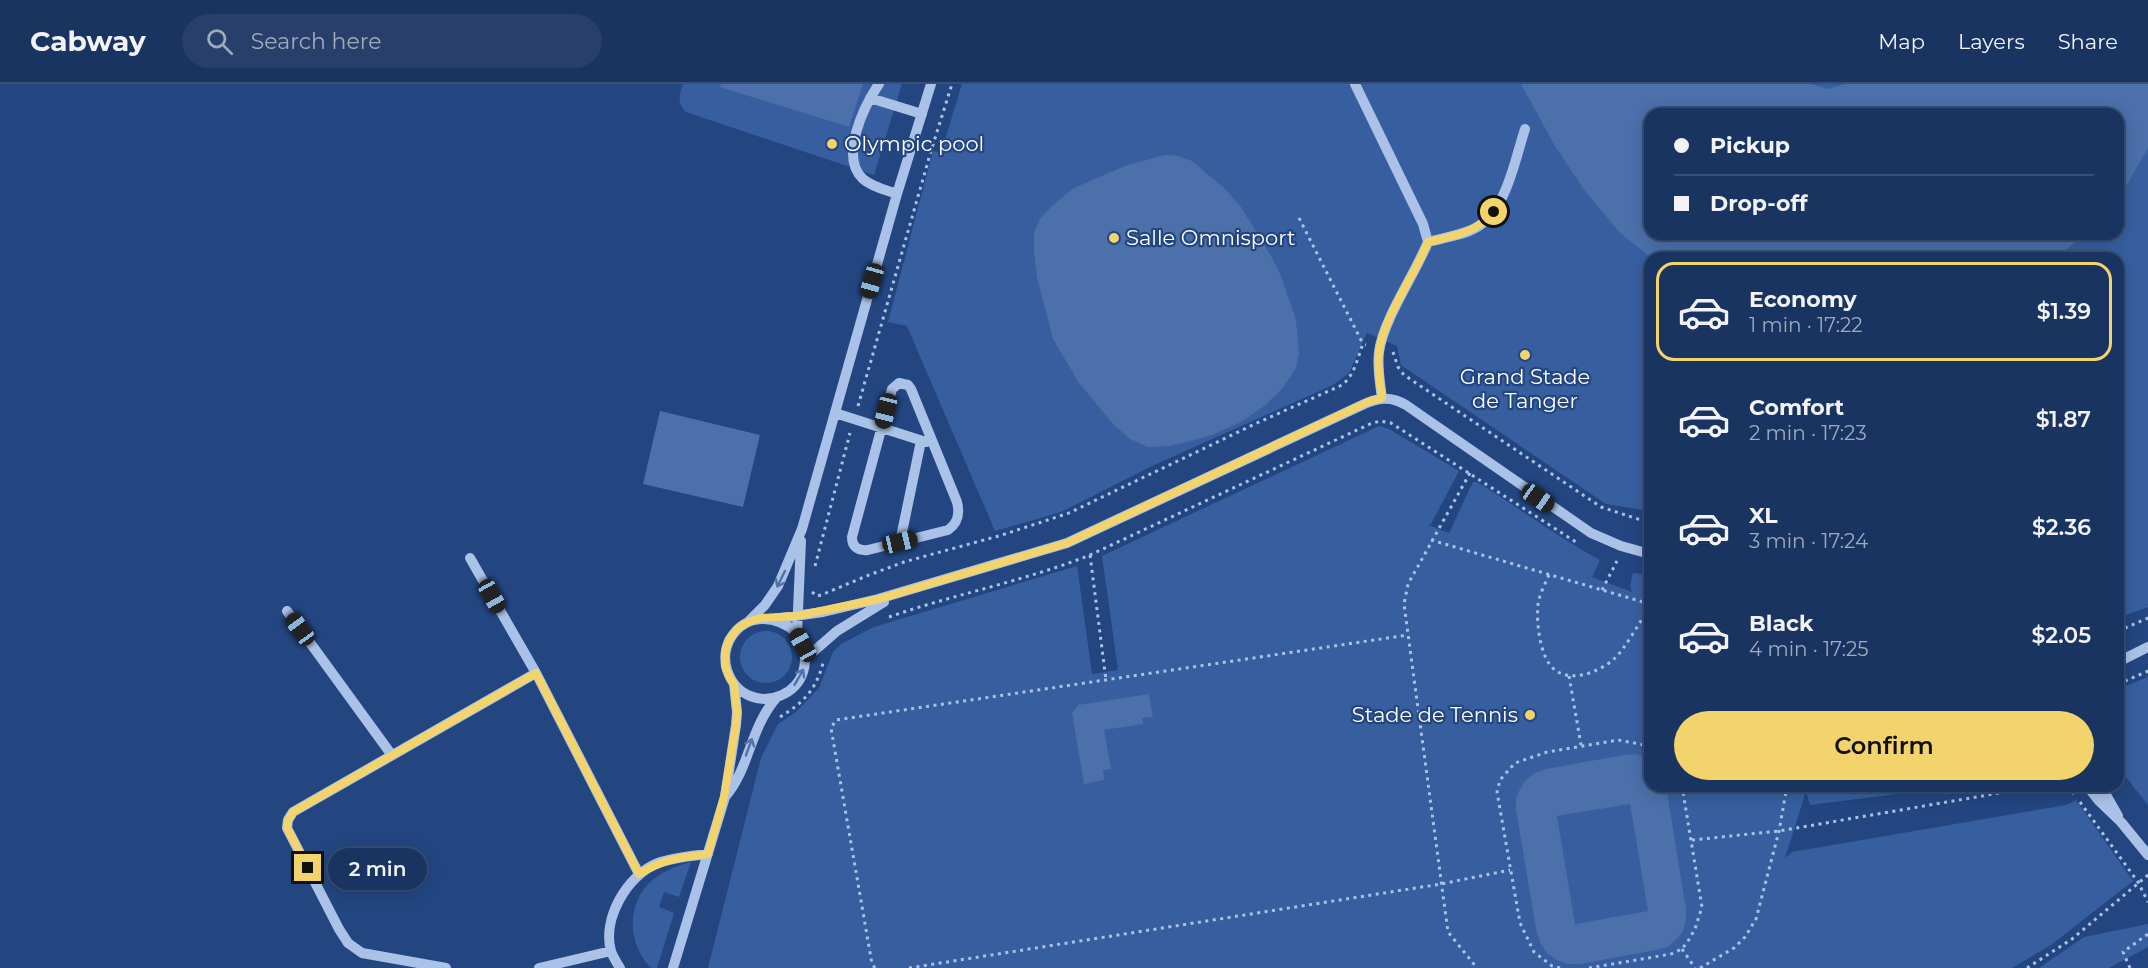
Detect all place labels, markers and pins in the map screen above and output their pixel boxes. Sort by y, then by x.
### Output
place label: Olympic pool [844,131,984,156]
marker: Olympic pool [825,137,839,151]
place label: Salle Omnisport [1126,225,1295,250]
marker: Salle Omnisport [1107,231,1121,245]
marker: Grand Stade de Tanger [1518,348,1532,362]
place label: Grand Stade de Tanger [1460,364,1590,413]
place label: Stade de Tennis [1352,702,1518,727]
marker: Stade de Tennis [1523,708,1537,722]

